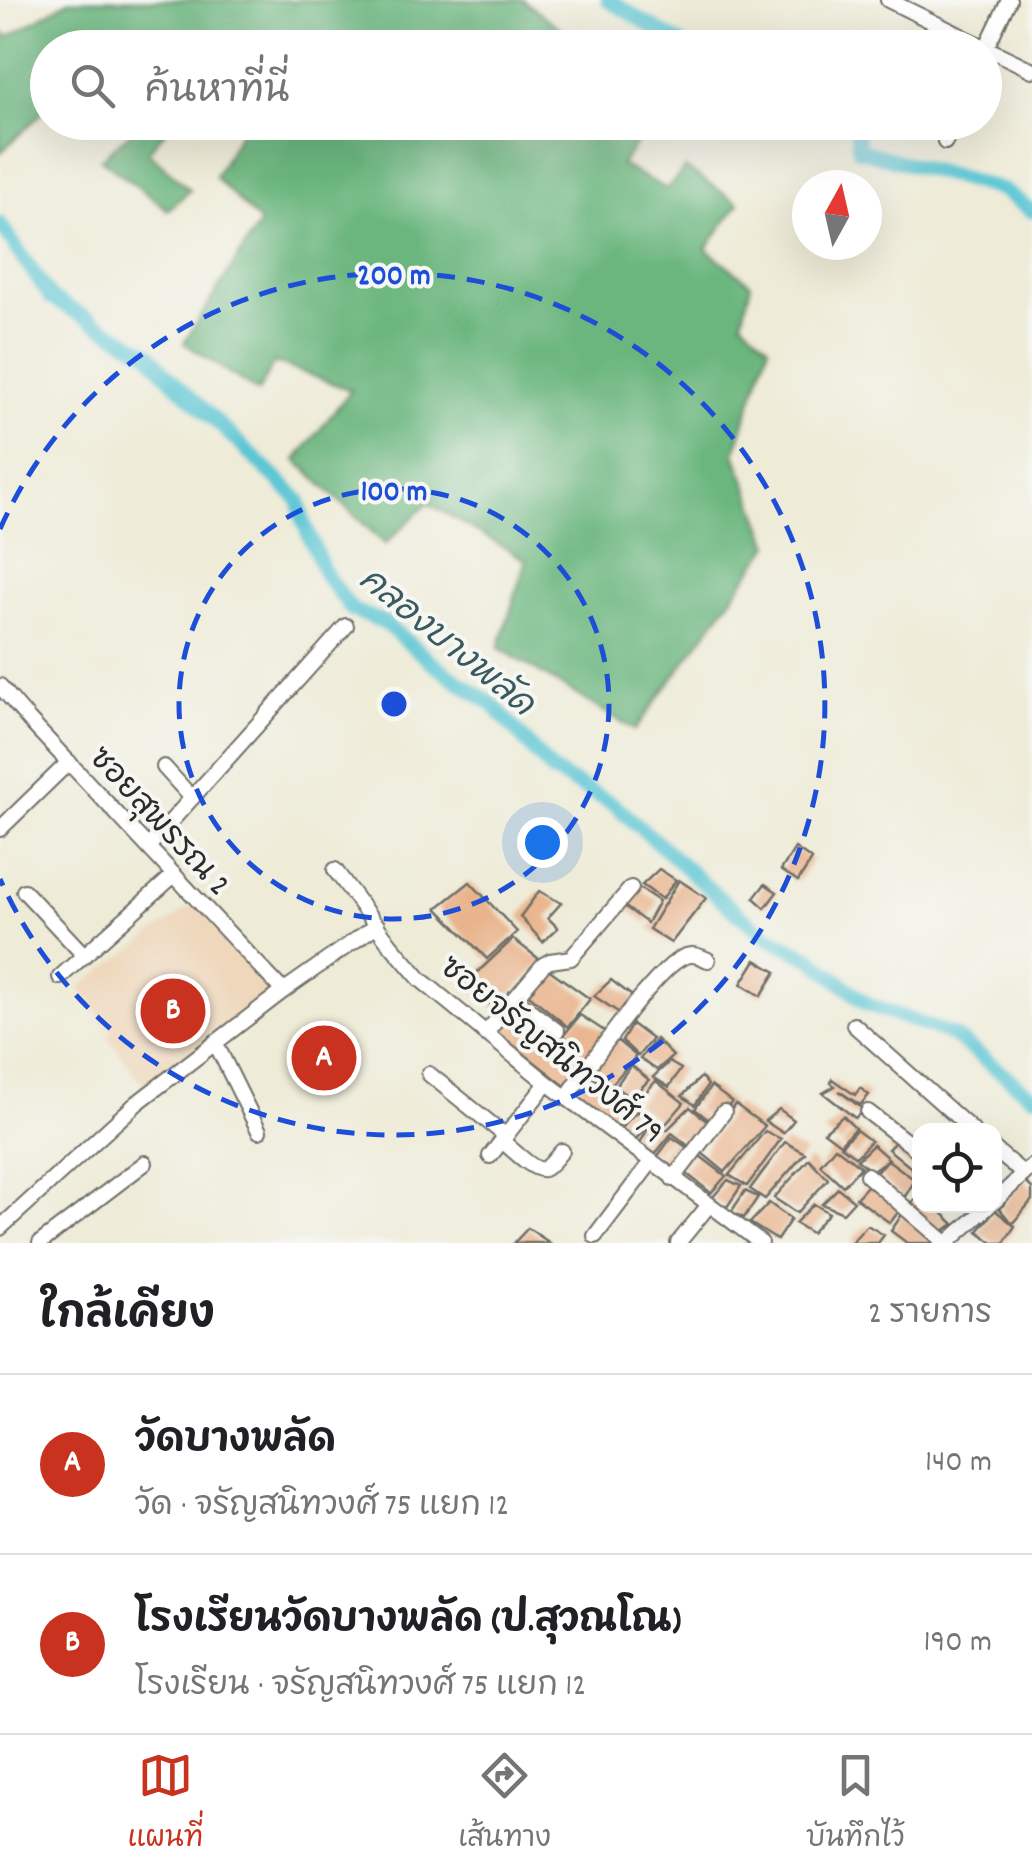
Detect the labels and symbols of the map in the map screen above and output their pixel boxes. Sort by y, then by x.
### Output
north arrow [792,170,882,260]
text: 200 m [357,257,431,300]
text: 100 m [361,473,427,516]
water label: คลองบางพลัด [346,557,545,732]
centre of rings [376,686,412,722]
street label: ซอยสุพรรณ 2 [76,738,239,909]
your location [517,817,568,868]
street label: ซอยจรัญสนิทวงศ์ 79 [428,945,674,1157]
pin: B [140,974,206,1048]
pin: A [292,1020,356,1096]

